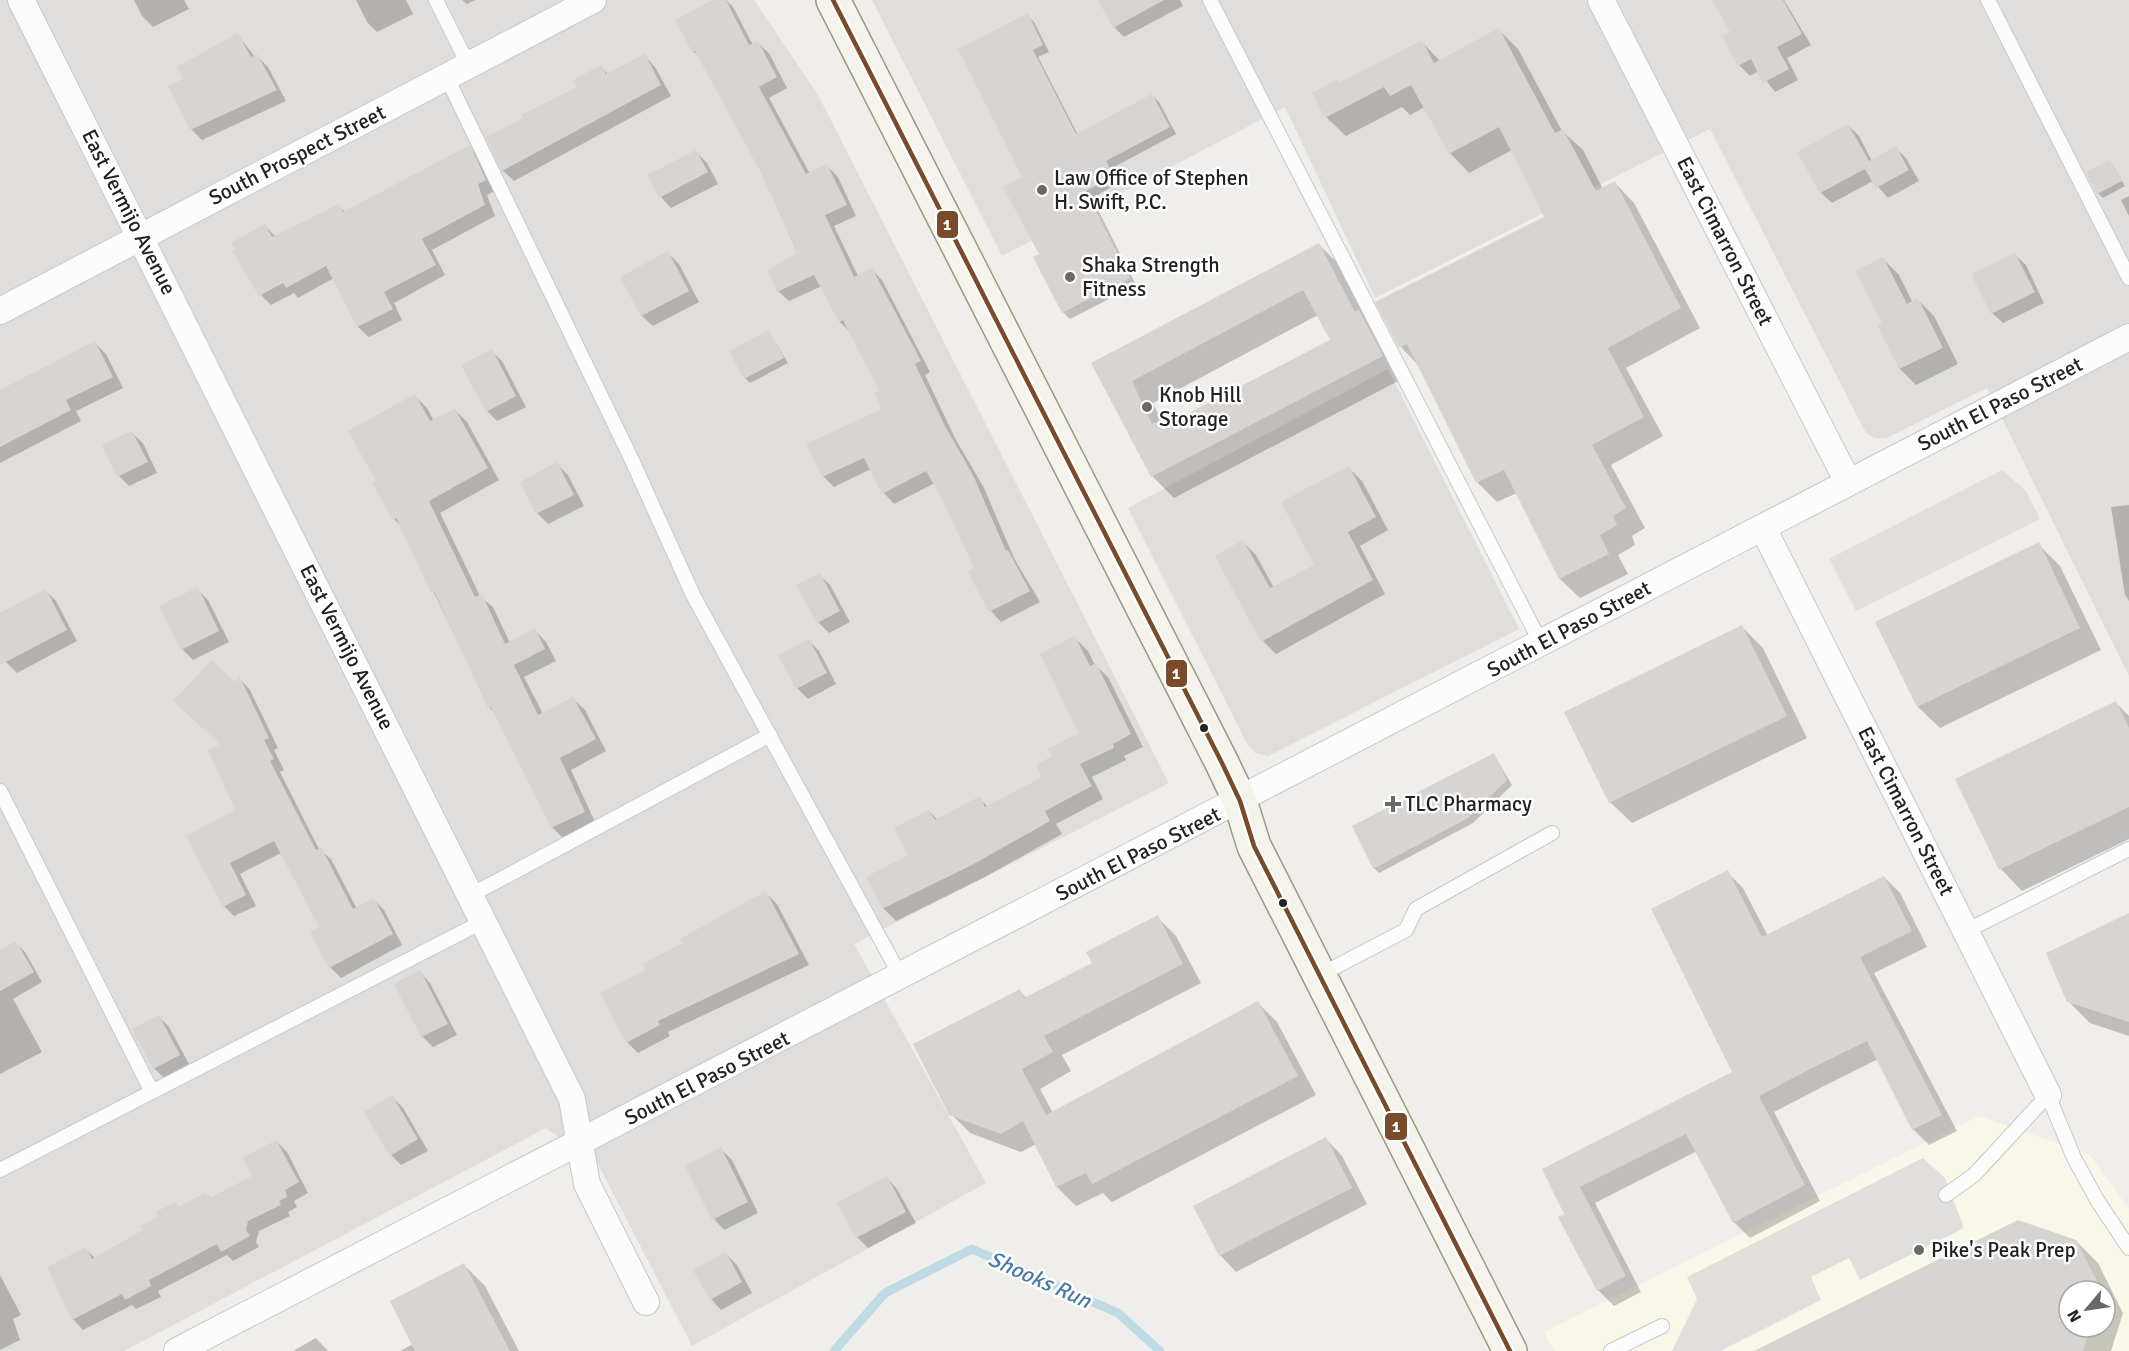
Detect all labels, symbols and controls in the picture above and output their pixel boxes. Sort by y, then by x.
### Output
street label: South Prospect Street [204,99,390,211]
street label: East Vermijo Avenue [76,125,182,299]
street label: East Cimarron Street [1671,152,1779,330]
place label: Law Office of Stephen H. Swift, P.C. [1054,165,1249,215]
marker: Law Office of Stephen H. Swift, P.C. [1035,183,1049,197]
line badge: 1 [936,210,959,239]
text: 1 [943,215,952,235]
place label: Shaka Strength Fitness [1082,252,1220,302]
marker: Shaka Strength Fitness [1063,270,1077,284]
street label: South El Paso Street [1913,351,2087,457]
place label: Knob Hill Storage [1159,382,1242,432]
marker: Knob Hill Storage [1140,400,1154,414]
street label: East Vermijo Avenue [294,560,400,734]
street label: South El Paso Street [1483,575,1655,683]
line badge: 1 [1165,659,1188,688]
text: 1 [1172,664,1181,684]
unlabelled marker [1198,722,1210,734]
street label: East Cimarron Street [1852,722,1960,900]
place label: TLC Pharmacy [1405,791,1532,817]
marker: TLC Pharmacy [1386,797,1400,811]
street label: South El Paso Street [1051,801,1225,907]
unlabelled marker [1277,897,1289,909]
street label: South El Paso Street [620,1025,794,1131]
line badge: 1 [1384,1112,1408,1141]
text: 1 [1392,1117,1401,1137]
place label: Pike's Peak Prep [1931,1237,2076,1263]
marker: Pike's Peak Prep [1912,1243,1926,1257]
water label: Shooks Run [984,1245,1096,1314]
north arrow [2057,1279,2117,1339]
text: N [2063,1306,2086,1326]

